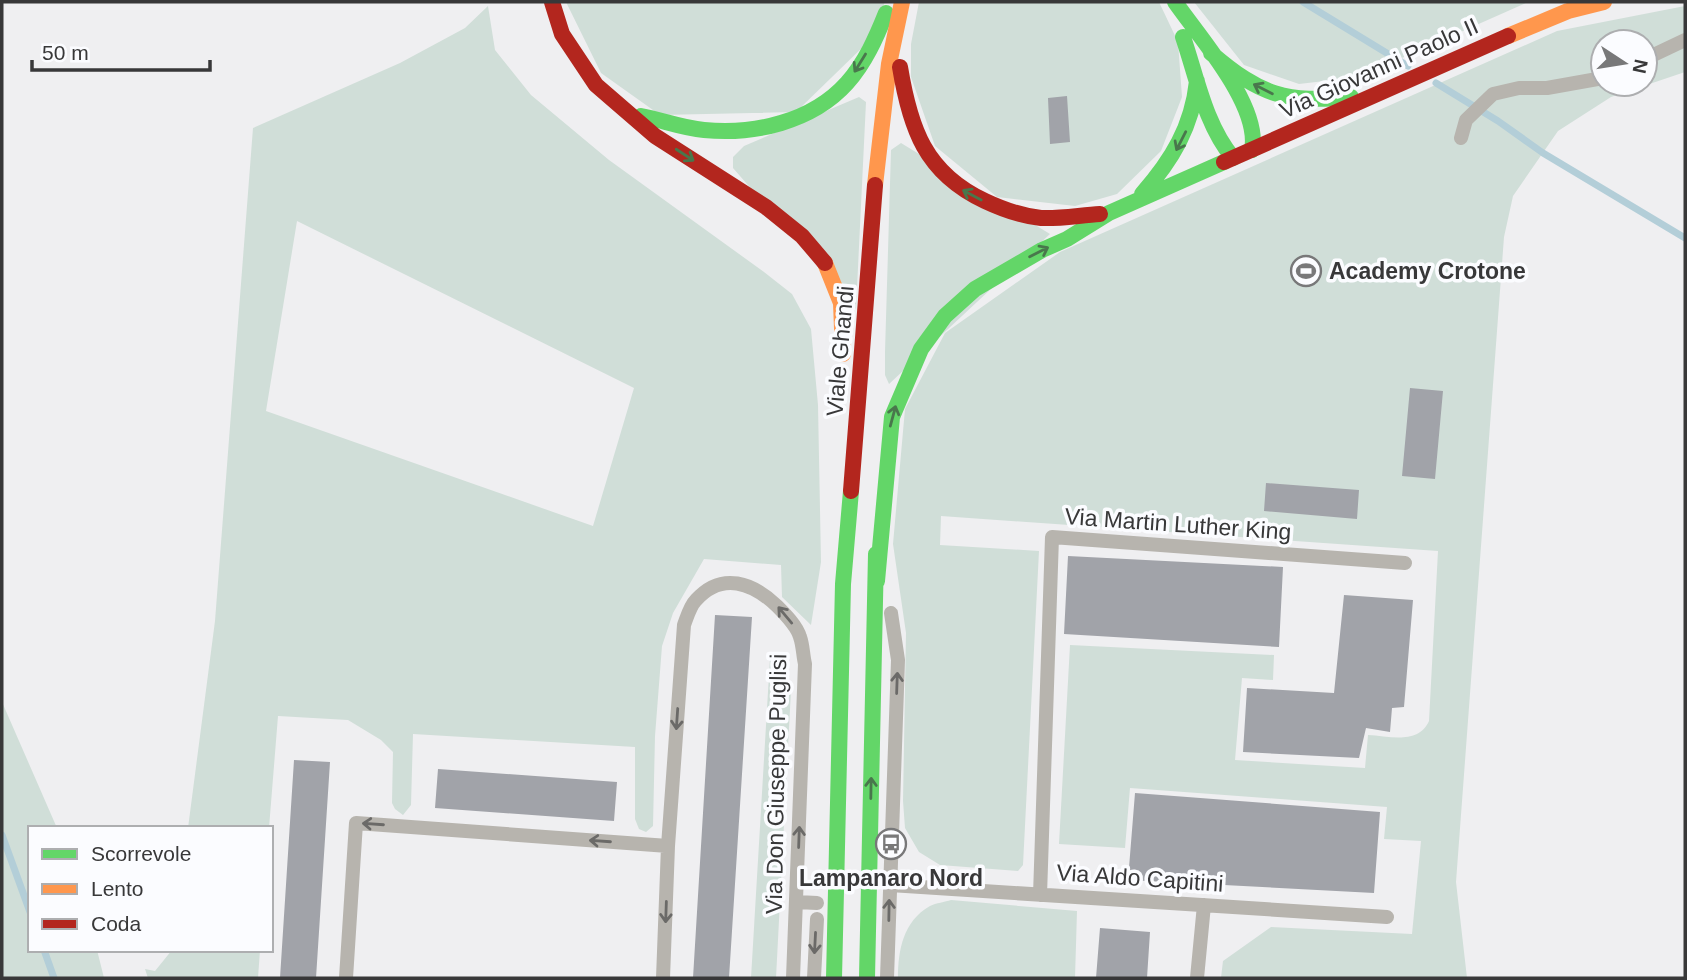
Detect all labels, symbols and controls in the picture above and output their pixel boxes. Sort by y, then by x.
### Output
street label: Via Giovanni Paolo II [1276,13,1482,123]
scale bar [32,28,210,72]
north arrow [1589,28,1659,98]
text: 50 m [42,41,89,64]
one-way arrow [853,52,867,72]
text: N [1628,58,1652,75]
one-way arrow [1253,82,1274,96]
one-way arrow [1174,130,1188,151]
one-way arrow [675,149,695,163]
one-way arrow [962,188,983,201]
one-way arrow [1028,245,1049,259]
sports icon: Academy Crotone [1289,254,1323,288]
place label: Academy Crotone [1329,258,1526,284]
street label: Viale Ghandi [821,284,859,418]
one-way arrow [888,405,901,427]
street label: Via Martin Luther King [1064,503,1292,545]
one-way arrow [777,606,793,624]
street label: Via Don Giuseppe Puglisi [761,654,791,914]
one-way arrow [890,671,903,694]
one-way arrow [670,707,683,730]
one-way arrow [865,776,878,799]
one-way arrow [363,817,385,830]
one-way arrow [793,825,806,848]
legend [28,826,273,952]
bus stop icon: Lampanaro Nord [874,827,908,861]
one-way arrow [589,834,612,847]
text: Scorrevole [91,842,191,865]
street label: Via Aldo Capitini [1056,859,1224,897]
place label: Lampanaro Nord [799,865,983,891]
text: Lento [91,877,144,900]
one-way arrow [882,899,896,922]
one-way arrow [659,900,672,923]
text: Coda [91,912,142,935]
one-way arrow [809,932,822,955]

